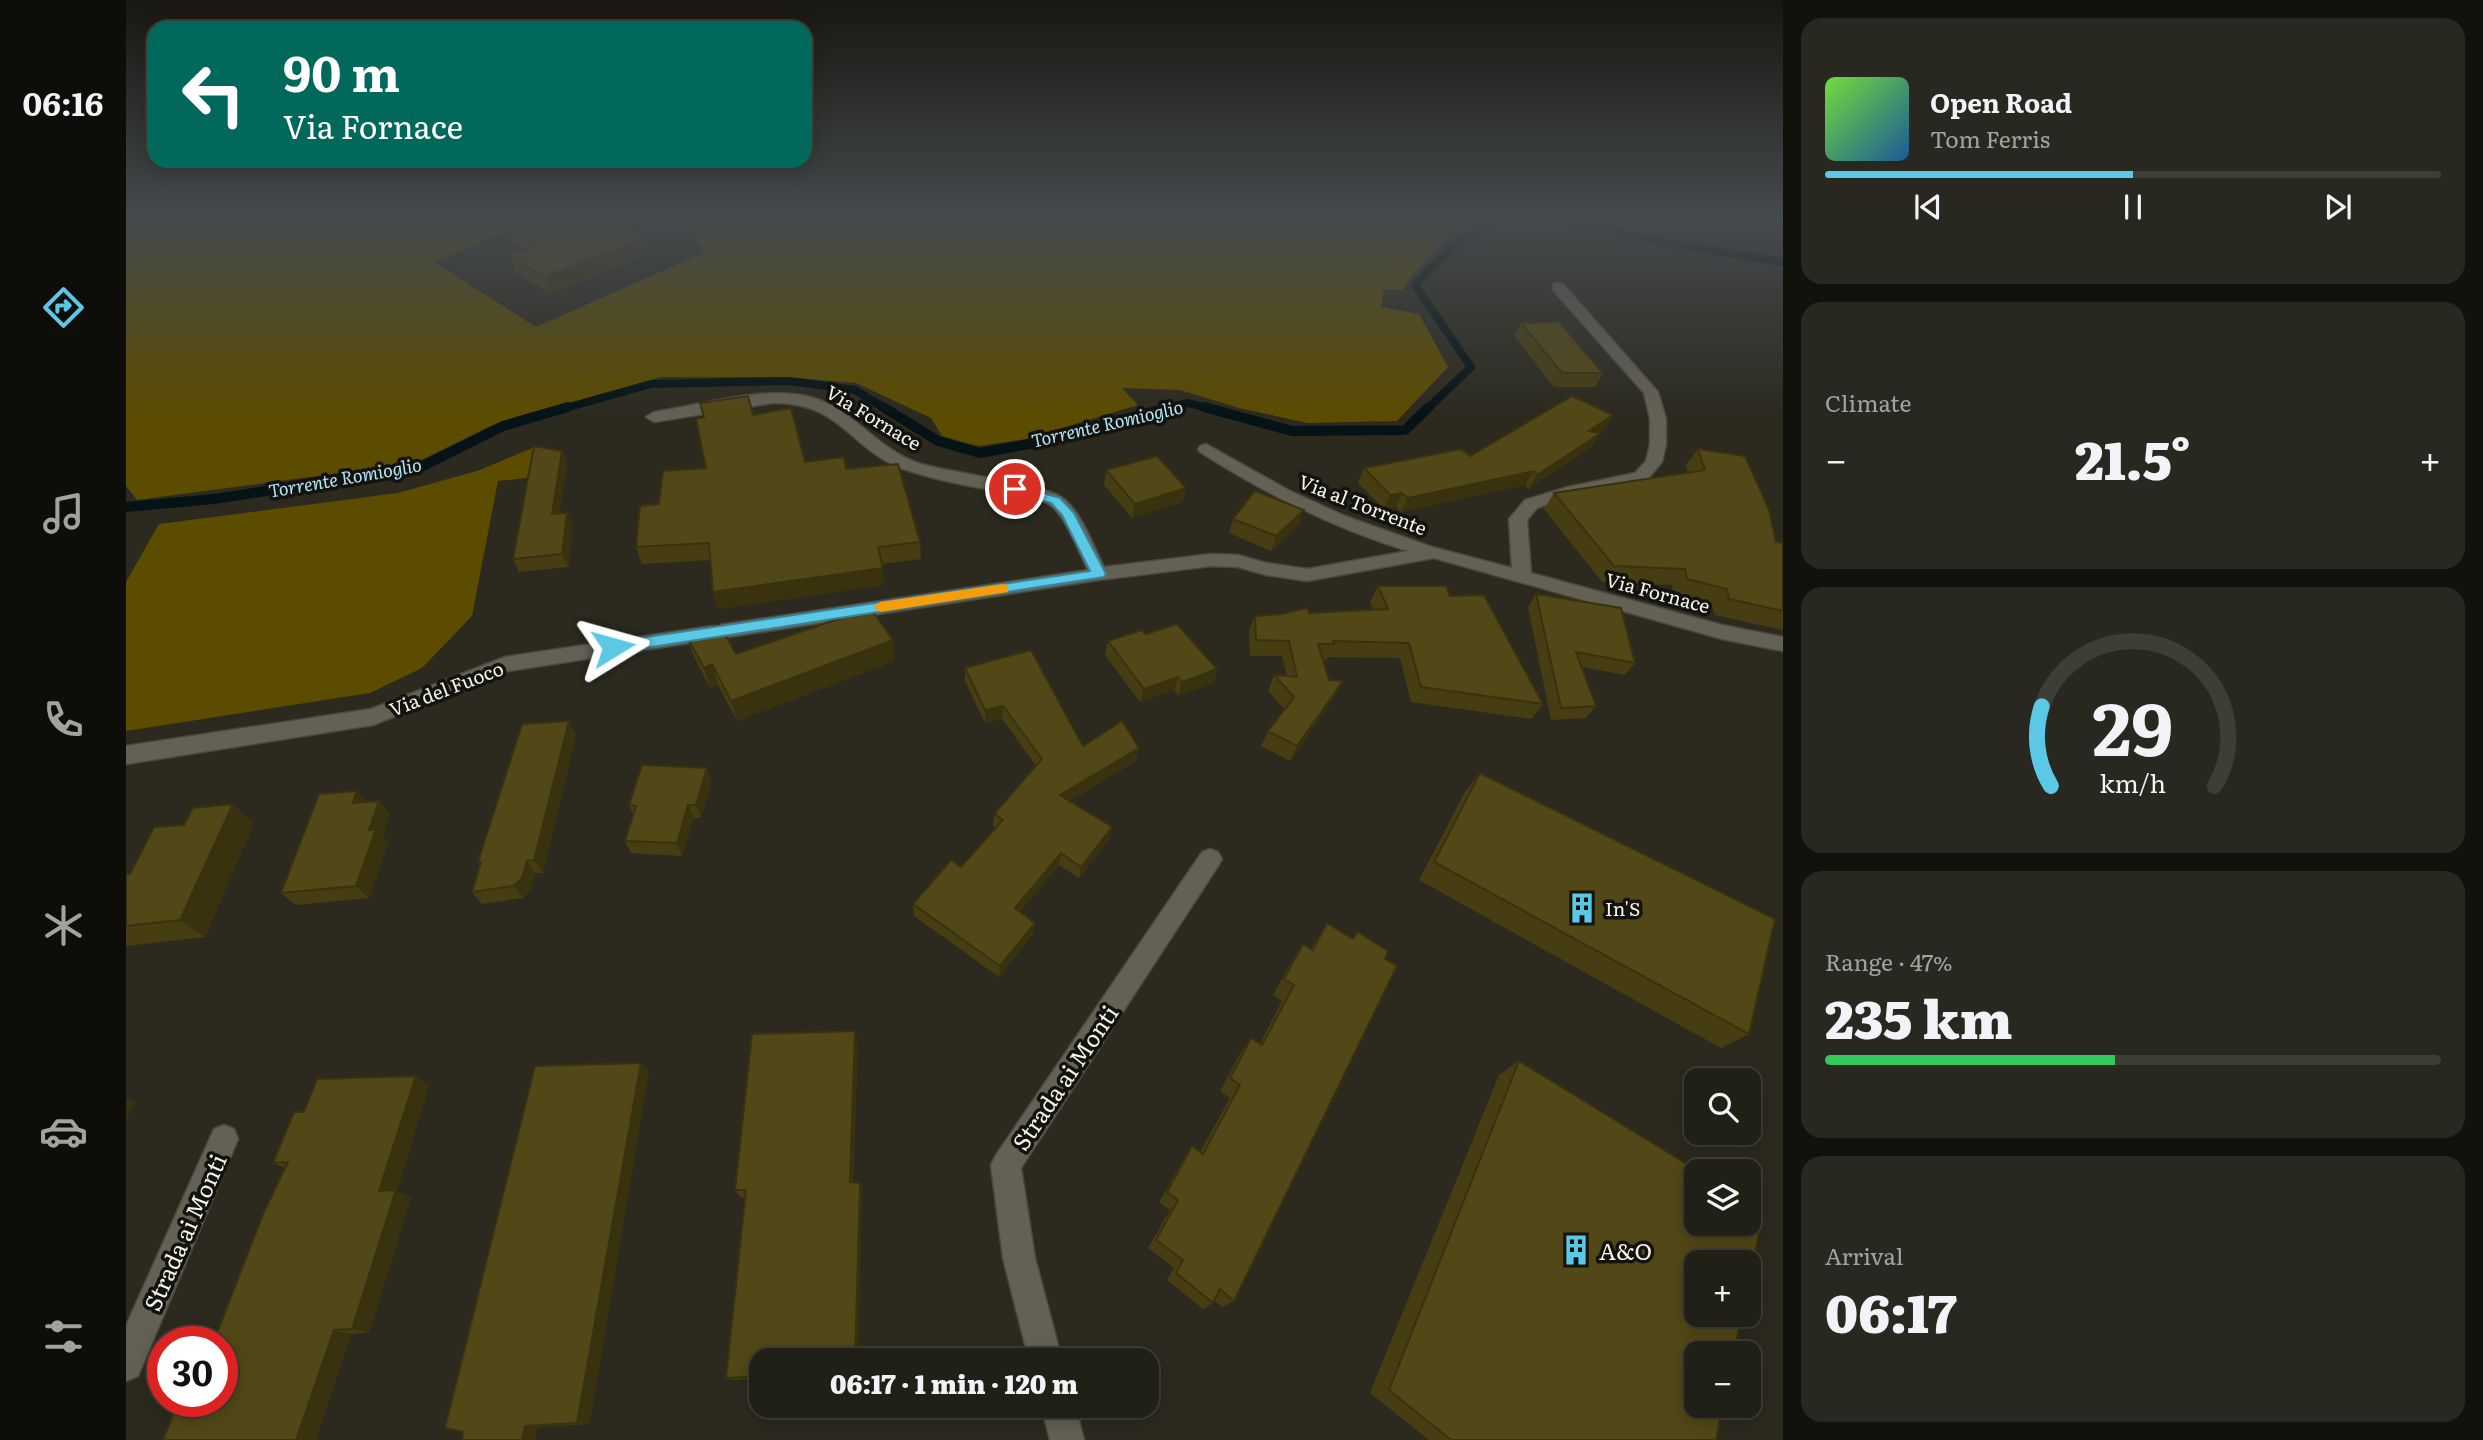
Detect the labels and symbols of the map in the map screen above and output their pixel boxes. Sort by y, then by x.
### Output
street label: Via Fornace [821,377,927,457]
water label: Torrente Romioglio [1028,392,1186,454]
water label: Torrente Romioglio [266,450,424,504]
pin [985,459,1045,519]
street label: Via al Torrente [1295,467,1431,541]
street label: Via Fornace [1603,565,1713,619]
position arrow [576,610,650,684]
street label: Via del Fuoco [385,653,507,723]
building icon: In'S [1565,891,1599,925]
place label: In'S [1605,894,1640,922]
street label: Strada ai Monti [1003,997,1125,1156]
street label: Strada ai Monti [134,1148,234,1316]
building icon: A&O [1559,1233,1593,1267]
place label: A&O [1599,1233,1652,1267]
speed limit sign: 30 [147,1326,238,1417]

